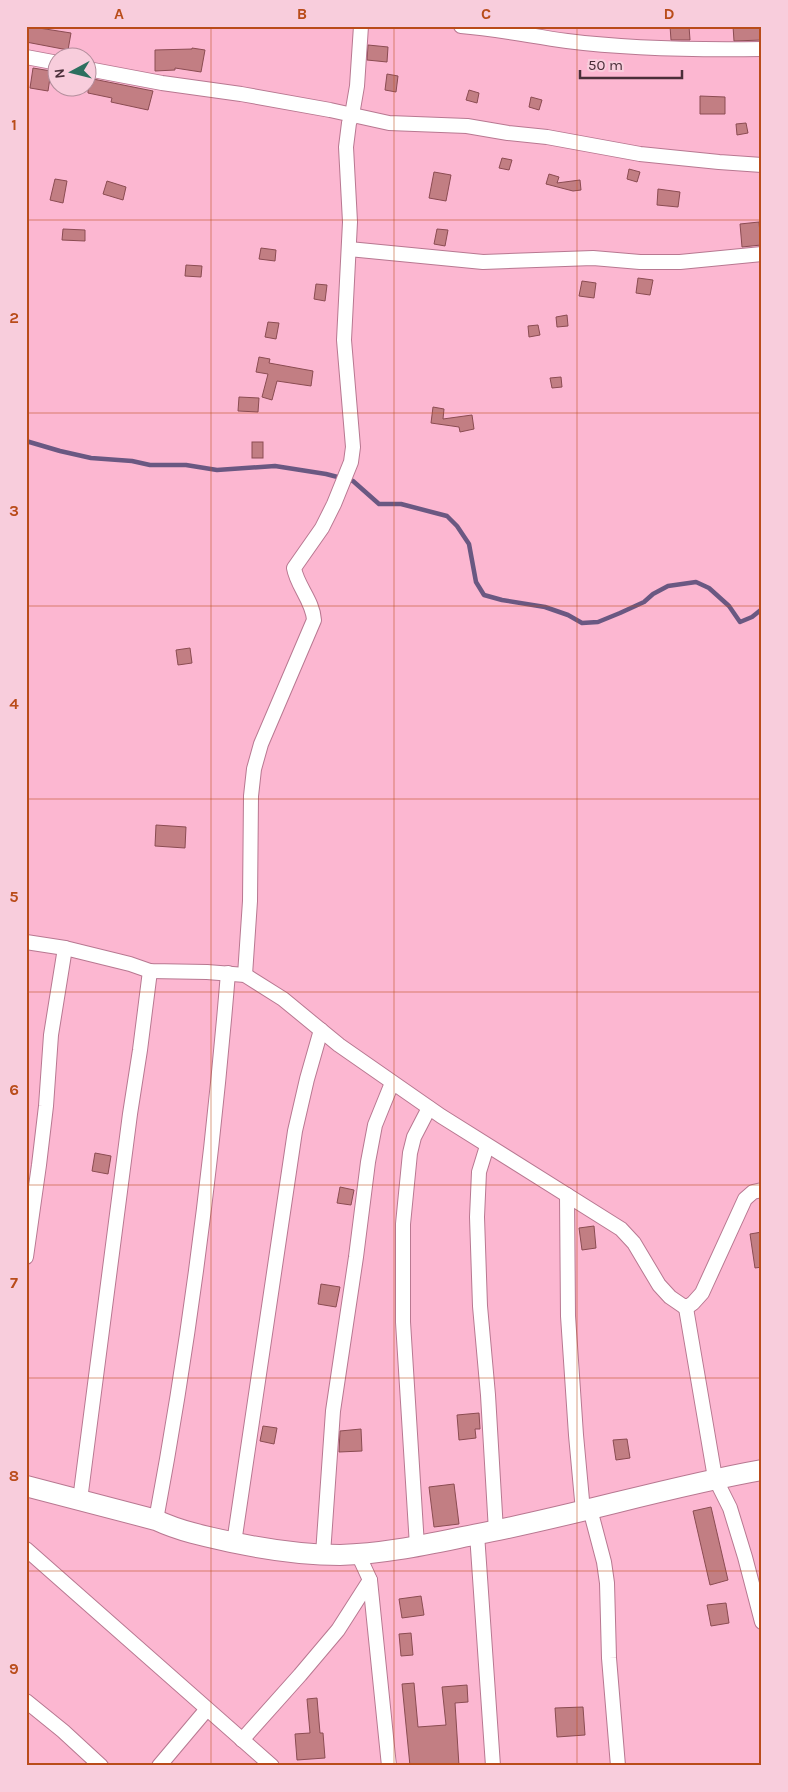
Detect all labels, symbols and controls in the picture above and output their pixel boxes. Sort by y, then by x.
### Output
text: A [114,4,124,23]
text: B [297,4,307,23]
text: C [481,4,491,23]
text: D [664,4,675,23]
north arrow [48,48,98,98]
scale bar [580,48,683,80]
text: 50 m [588,56,623,74]
text: N [51,68,69,80]
text: 1 [11,115,17,134]
text: 2 [9,308,19,327]
text: 3 [9,501,19,520]
text: 4 [9,694,19,713]
text: 5 [9,887,19,906]
text: 6 [9,1080,19,1099]
text: 7 [10,1273,18,1292]
text: 8 [9,1466,19,1485]
text: 9 [9,1659,19,1678]

